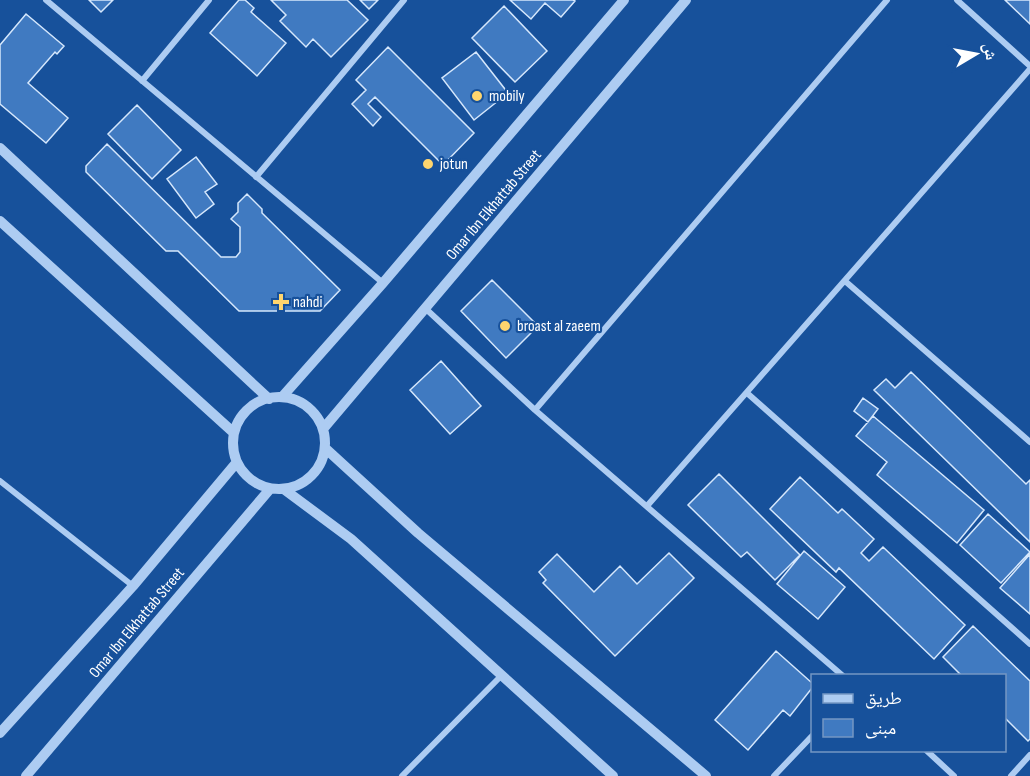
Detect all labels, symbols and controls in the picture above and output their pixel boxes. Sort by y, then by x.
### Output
north arrow [946,24,1006,84]
text: ش [978,42,1000,62]
place label: mobily [489,87,525,106]
marker: mobily [470,89,484,103]
street label: Omar Ibn Elkhattab Street [442,146,546,264]
place label: jotun [439,155,468,174]
marker: jotun [421,157,435,171]
place label: nahdi [293,293,323,312]
marker: nahdi [274,295,288,309]
place label: broast al zaeem [517,317,601,336]
marker: broast al zaeem [498,319,512,333]
street label: Omar Ibn Elkhattab Street [85,564,189,682]
legend [811,674,1006,752]
text: طريق [865,688,902,709]
text: مبنى [865,718,896,739]

